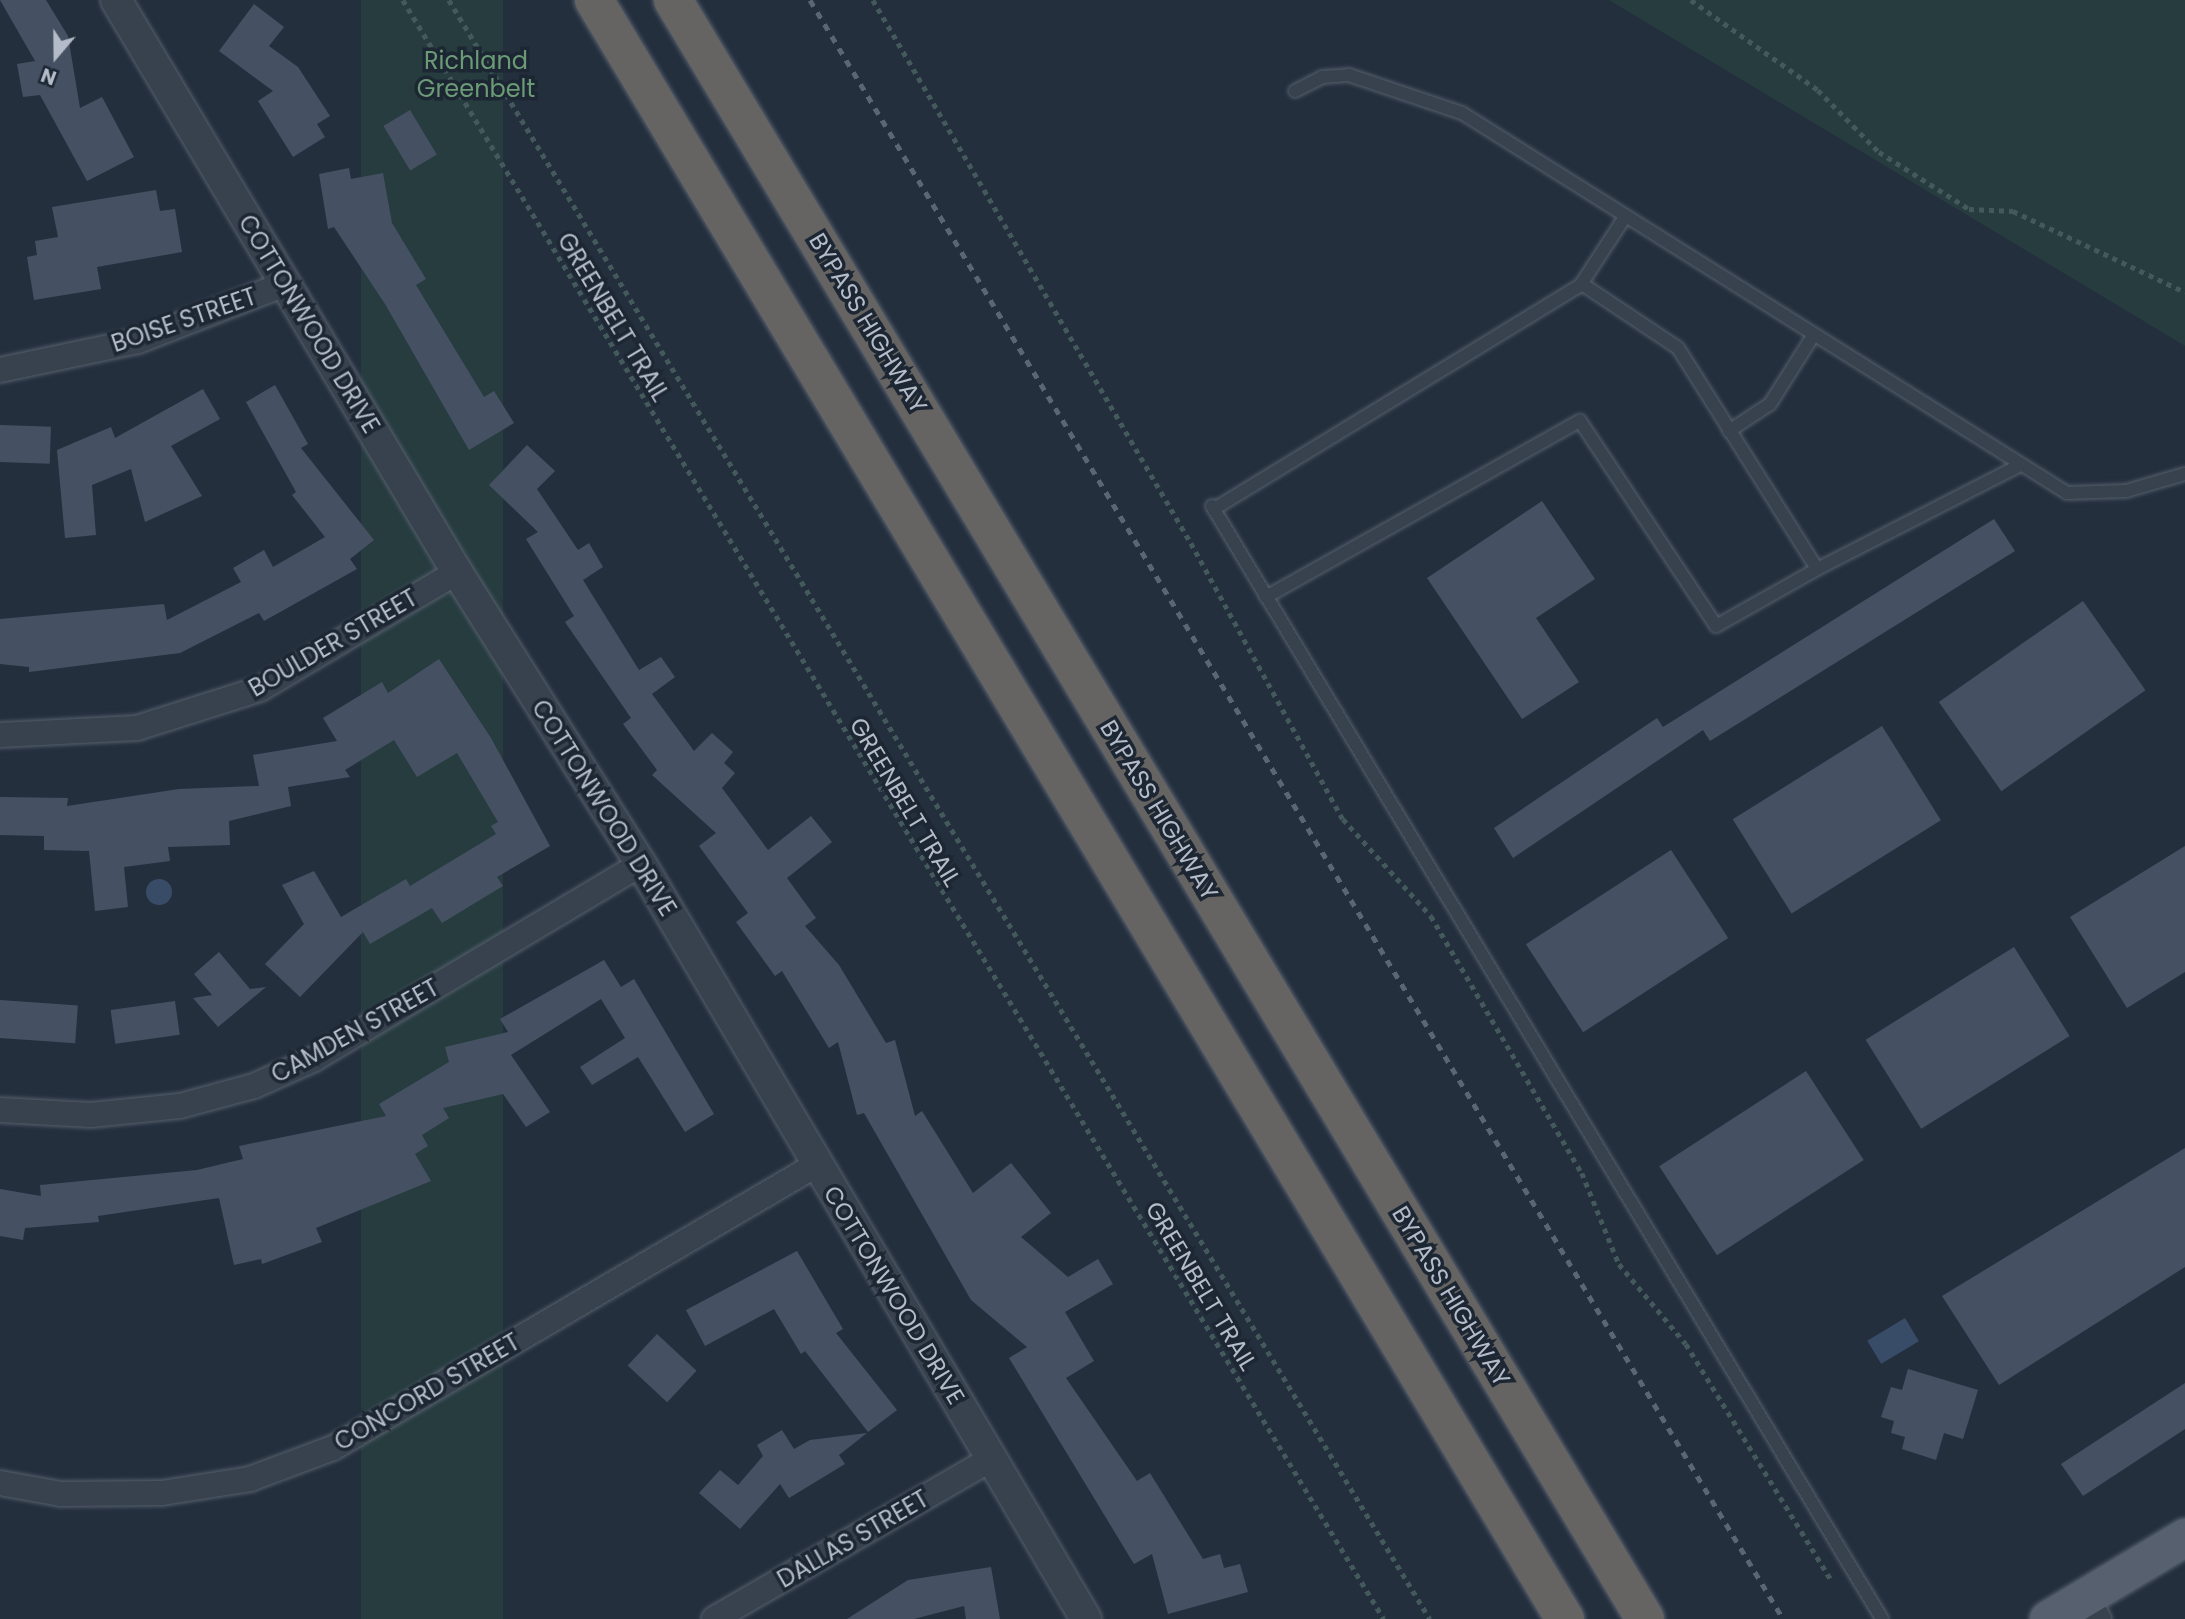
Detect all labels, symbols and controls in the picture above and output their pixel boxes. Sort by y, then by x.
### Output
north arrow [21,21,91,91]
park label: Richland Greenbelt [417,47,535,103]
text: N [37,61,60,91]
street label: COTTONWOOD DRIVE [232,210,386,438]
street label: GREENBELT TRAIL [551,227,675,407]
street label: BYPASS HIGHWAY [803,228,933,418]
street label: BOISE STREET [108,282,260,358]
street label: BOULDER STREET [244,583,422,703]
street label: COTTONWOOD DRIVE [526,695,682,921]
street label: GREENBELT TRAIL [843,712,967,892]
street label: BYPASS HIGHWAY [1094,715,1224,905]
street label: CAMDEN STREET [266,973,444,1089]
street label: COTTONWOOD DRIVE [817,1181,971,1409]
street label: GREENBELT TRAIL [1139,1196,1263,1376]
street label: BYPASS HIGHWAY [1386,1201,1516,1391]
street label: CONCORD STREET [329,1327,525,1457]
street label: DALLAS STREET [772,1484,934,1594]

